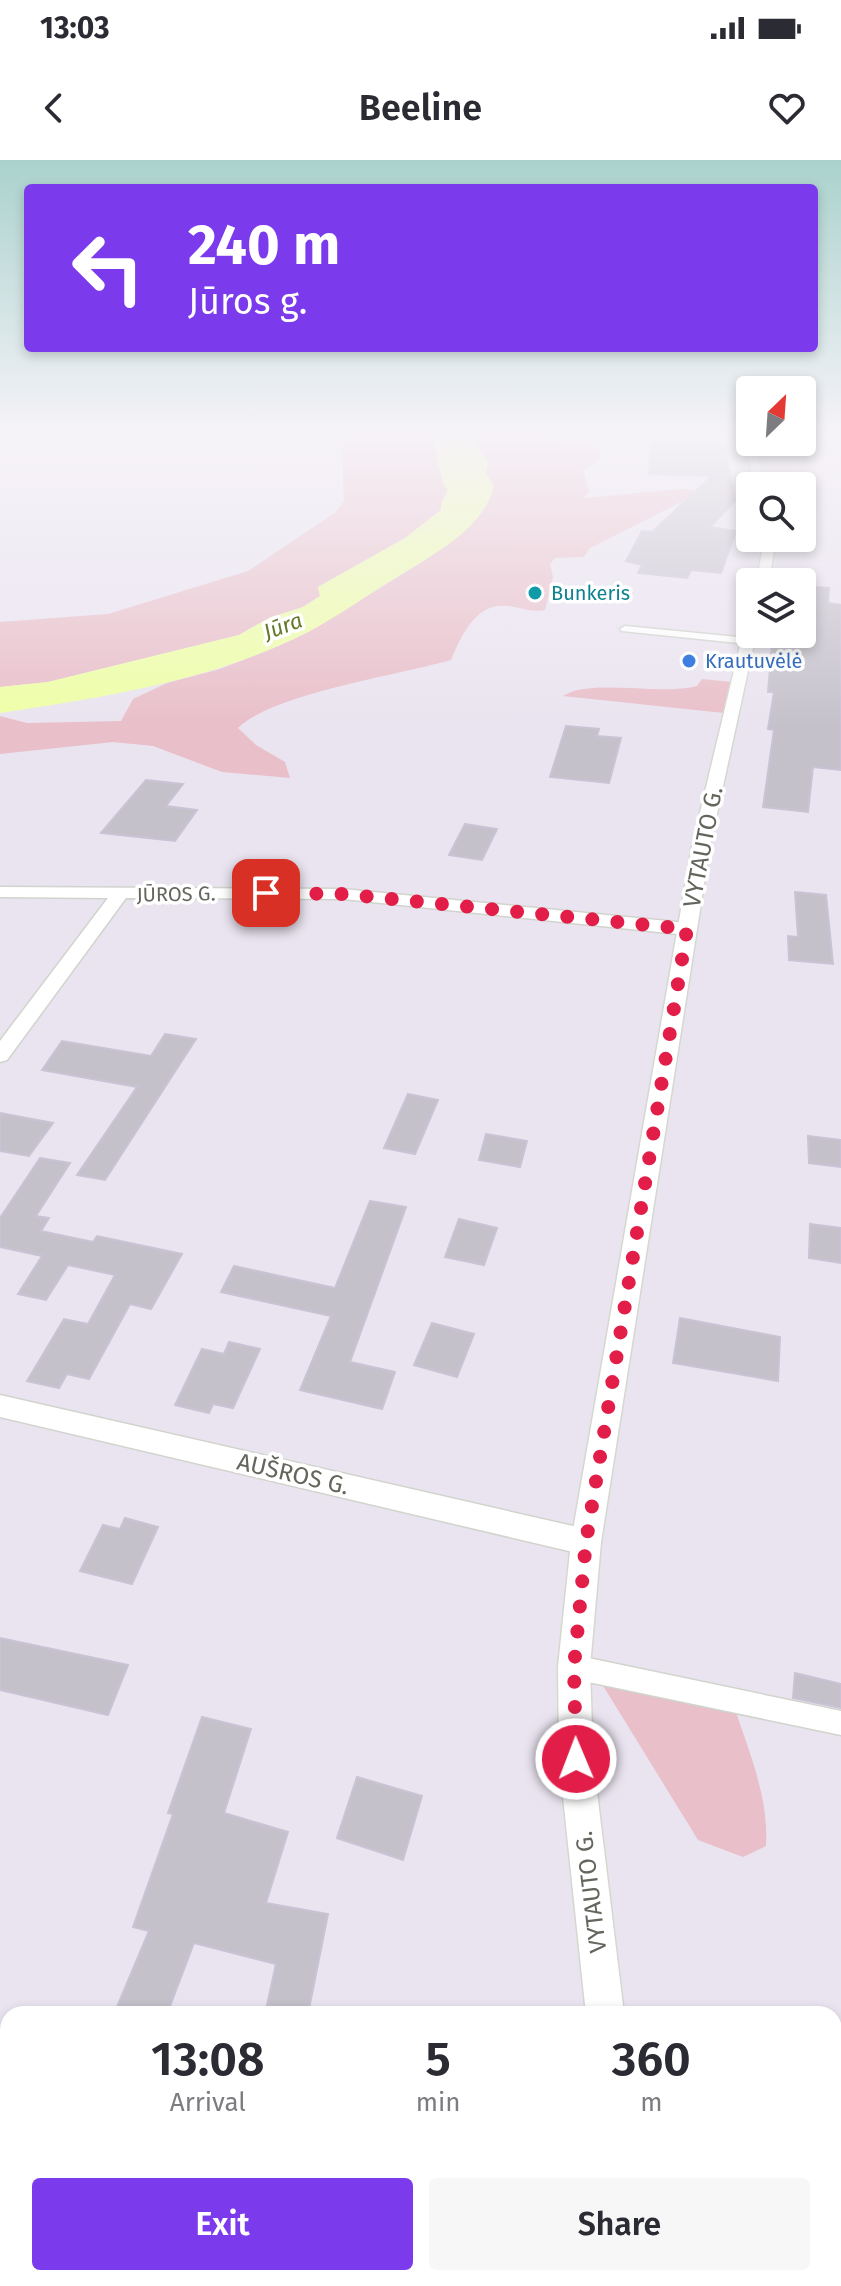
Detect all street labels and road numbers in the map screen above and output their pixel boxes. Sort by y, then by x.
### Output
street label: VYTAUTO G. [678,784,728,910]
street label: JŪROS G. [136,881,216,907]
street label: AUŠROS G. [235,1447,352,1500]
street label: VYTAUTO G. [570,1829,612,1955]

